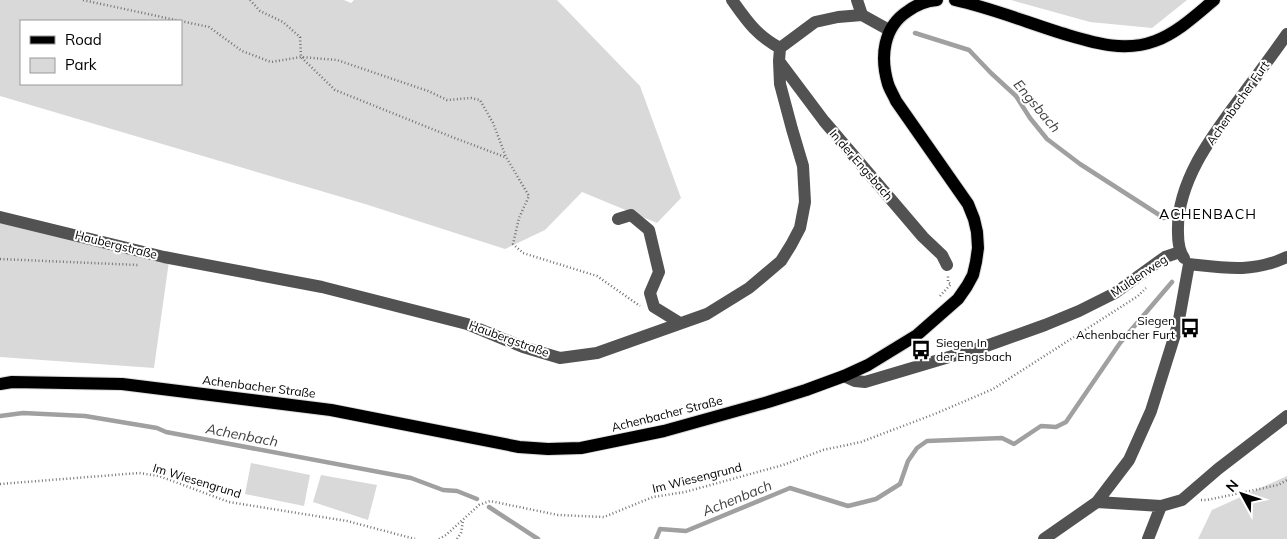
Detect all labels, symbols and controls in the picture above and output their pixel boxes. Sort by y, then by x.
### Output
legend [20,20,182,85]
text: Road [65,30,102,49]
text: Park [65,55,97,74]
street label: Achenbacher Furt [1203,58,1272,148]
water label: Engsbach [1010,76,1064,136]
street label: In der Engsbach [826,126,896,203]
district label: ACHENBACH [1159,205,1257,223]
street label: Haubergstraße [73,227,159,262]
street label: Muldenweg [1108,251,1170,300]
place label: Siegen Achenbacher Furt [1076,313,1175,342]
street label: Haubergstraße [467,317,551,360]
bus stop icon: Siegen Achenbacher Furt [1179,317,1201,339]
place label: Siegen In der Engsbach [936,335,1012,364]
bus stop icon: Siegen In der Engsbach [910,339,932,361]
street label: Achenbacher Straße [202,372,317,401]
street label: Achenbacher Straße [610,392,724,435]
water label: Achenbach [203,419,280,451]
street label: Im Wiesengrund [651,459,743,496]
street label: Im Wiesengrund [151,460,243,501]
north arrow [1217,469,1267,519]
water label: Achenbach [699,476,774,520]
text: N [1222,476,1242,495]

